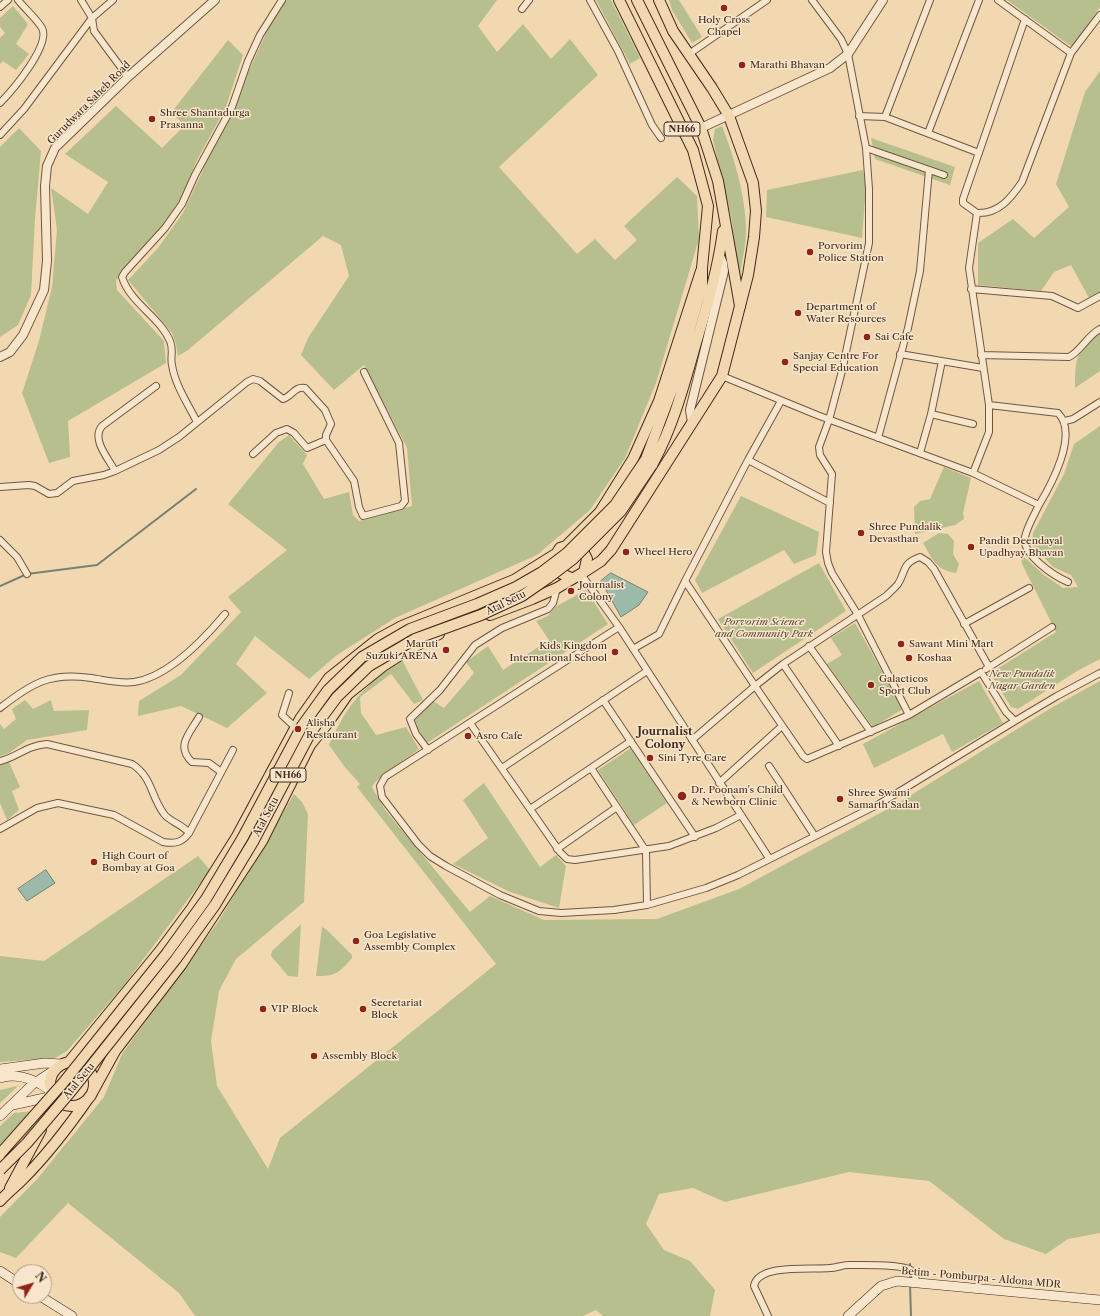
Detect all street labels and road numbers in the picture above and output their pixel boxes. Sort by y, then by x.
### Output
street label: Gurudwara Saheb Road [45,59,133,147]
road number: NH66 [664,122,700,136]
street label: Atal Setu [484,588,528,618]
road number: NH66 [270,768,306,782]
street label: Atal Setu [251,795,281,839]
street label: Atal Setu [61,1061,97,1101]
street label: Betim - Pomburpa - Aldona MDR [901,1265,1061,1291]

